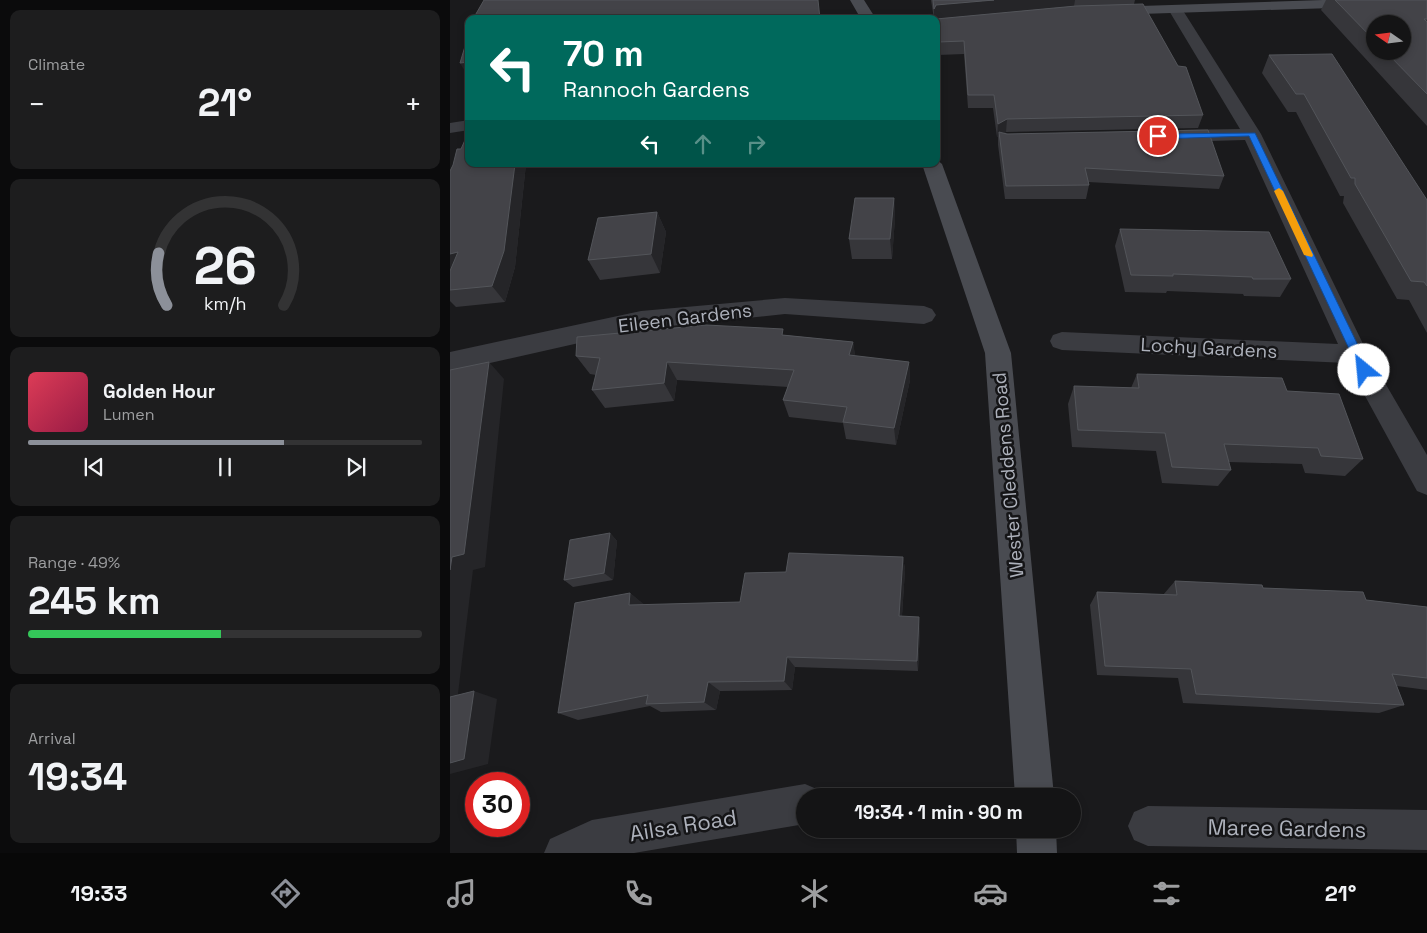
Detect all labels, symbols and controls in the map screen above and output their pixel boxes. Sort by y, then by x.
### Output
north arrow [1366,15,1411,60]
map controls [1366,15,1411,60]
text: 70 m [563,32,644,76]
icon: left [480,35,545,100]
text: Climate [28,54,85,75]
text: Rannoch Gardens [563,75,750,103]
text: 21° [198,79,252,127]
text: − [28,86,45,122]
text: + [405,86,422,122]
pin [1137,115,1179,157]
icon: arrive [1144,122,1172,150]
icon: left [636,130,664,158]
icon: ahead [689,130,717,158]
icon: right [742,130,770,158]
text: 26 [193,233,257,299]
text: km/h [204,292,246,315]
street label: Eileen Gardens [617,297,753,339]
street label: Lochy Gardens [1140,332,1278,364]
position arrow [1337,343,1389,395]
street label: Wester Cleddens Road [987,371,1029,579]
text: Golden Hour [103,379,215,404]
text: Lumen [103,404,155,425]
icon: previous [80,453,108,481]
icon: pause [211,453,239,481]
icon: next [342,453,370,481]
text: Range · 49% [28,552,120,573]
text: 245 km [28,577,160,625]
text: Arrival [28,728,76,749]
text: 19:34 [28,753,127,801]
speed limit sign: 30 [465,772,530,837]
text: 19:34 · 1 min · 90 m [854,800,1023,825]
street label: Ailsa Road [627,803,739,847]
street label: Maree Gardens [1207,813,1367,843]
icon: directions [268,876,303,911]
icon: music [444,876,479,911]
icon: phone [621,876,656,911]
icon: climate [797,876,832,911]
icon: car [973,876,1008,911]
icon: filters [1149,876,1184,911]
text: 19:33 [71,879,127,907]
text: 21° [1325,879,1356,907]

